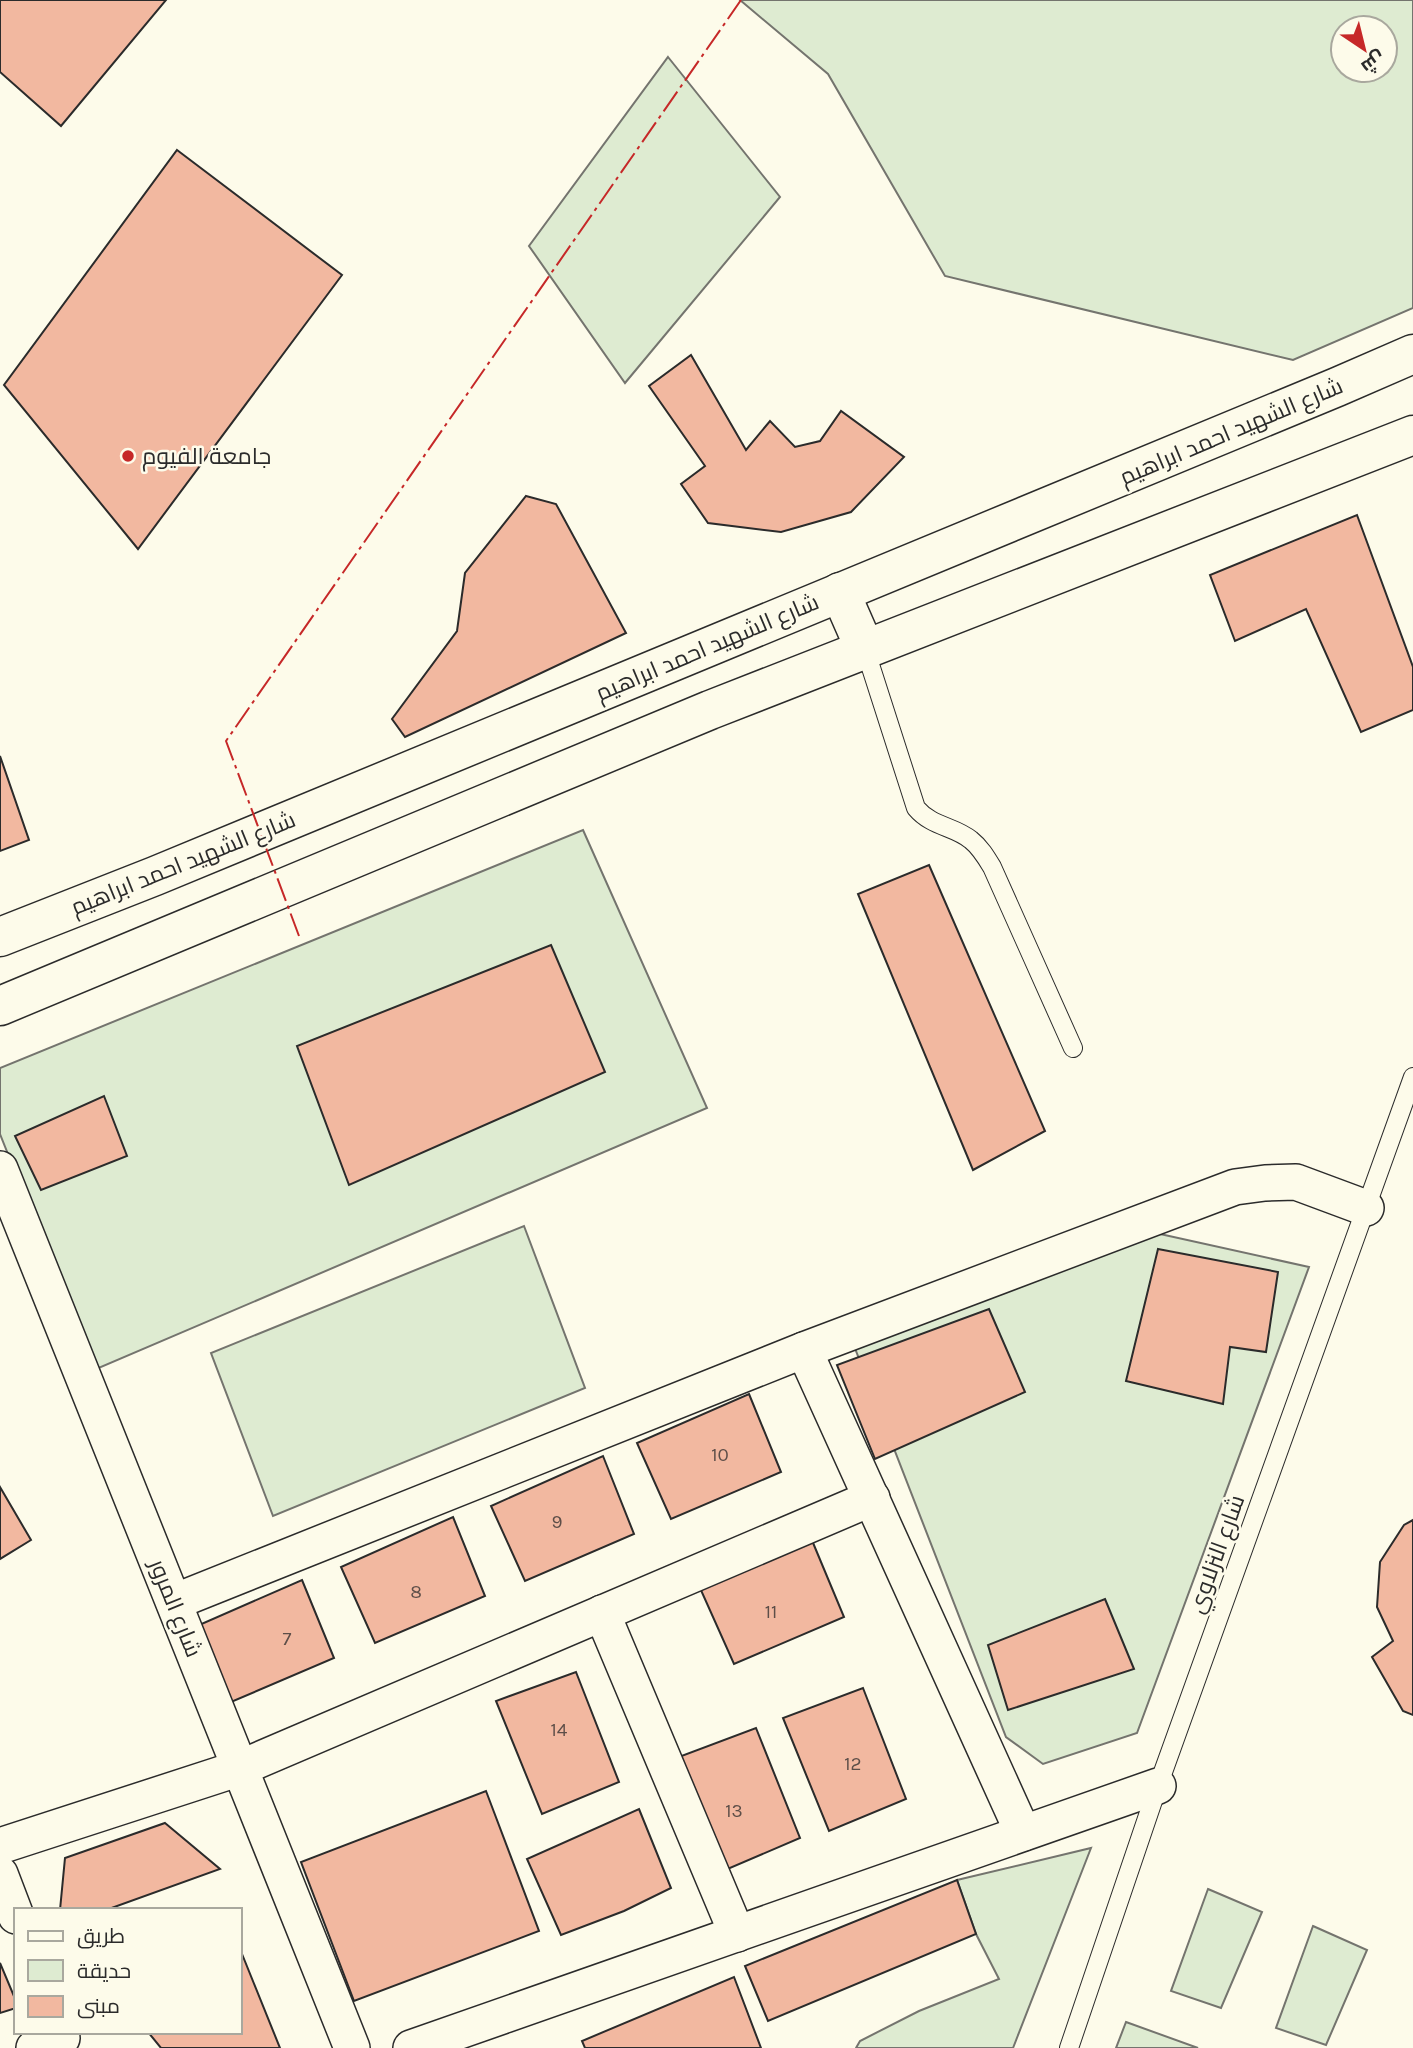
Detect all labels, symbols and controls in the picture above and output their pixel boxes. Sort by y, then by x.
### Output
north arrow [1329,14,1399,84]
text: ش [1357,46,1389,78]
street label: شارع الشهيد احمد ابراهيم [1116,372,1348,493]
place label: جامعة الفيوم [142,443,271,472]
marker: جامعة الفيوم [120,448,136,464]
street label: شارع الشهيد احمد ابراهيم [592,588,824,709]
street label: شارع الشهيد احمد ابراهيم [67,806,300,923]
house number: 10 [711,1444,729,1466]
street label: شارع النزلاوي [1183,1491,1254,1618]
house number: 9 [551,1511,563,1533]
street label: شارع المرور [141,1553,207,1662]
house number: 8 [410,1581,422,1603]
house number: 11 [765,1601,777,1623]
house number: 7 [283,1628,292,1650]
house number: 14 [551,1719,568,1741]
house number: 12 [844,1753,862,1775]
house number: 13 [725,1800,743,1822]
legend [14,1908,242,2034]
text: طريق [77,1924,125,1949]
text: حديقة [77,1959,131,1983]
text: مبنى [77,1994,120,2019]

